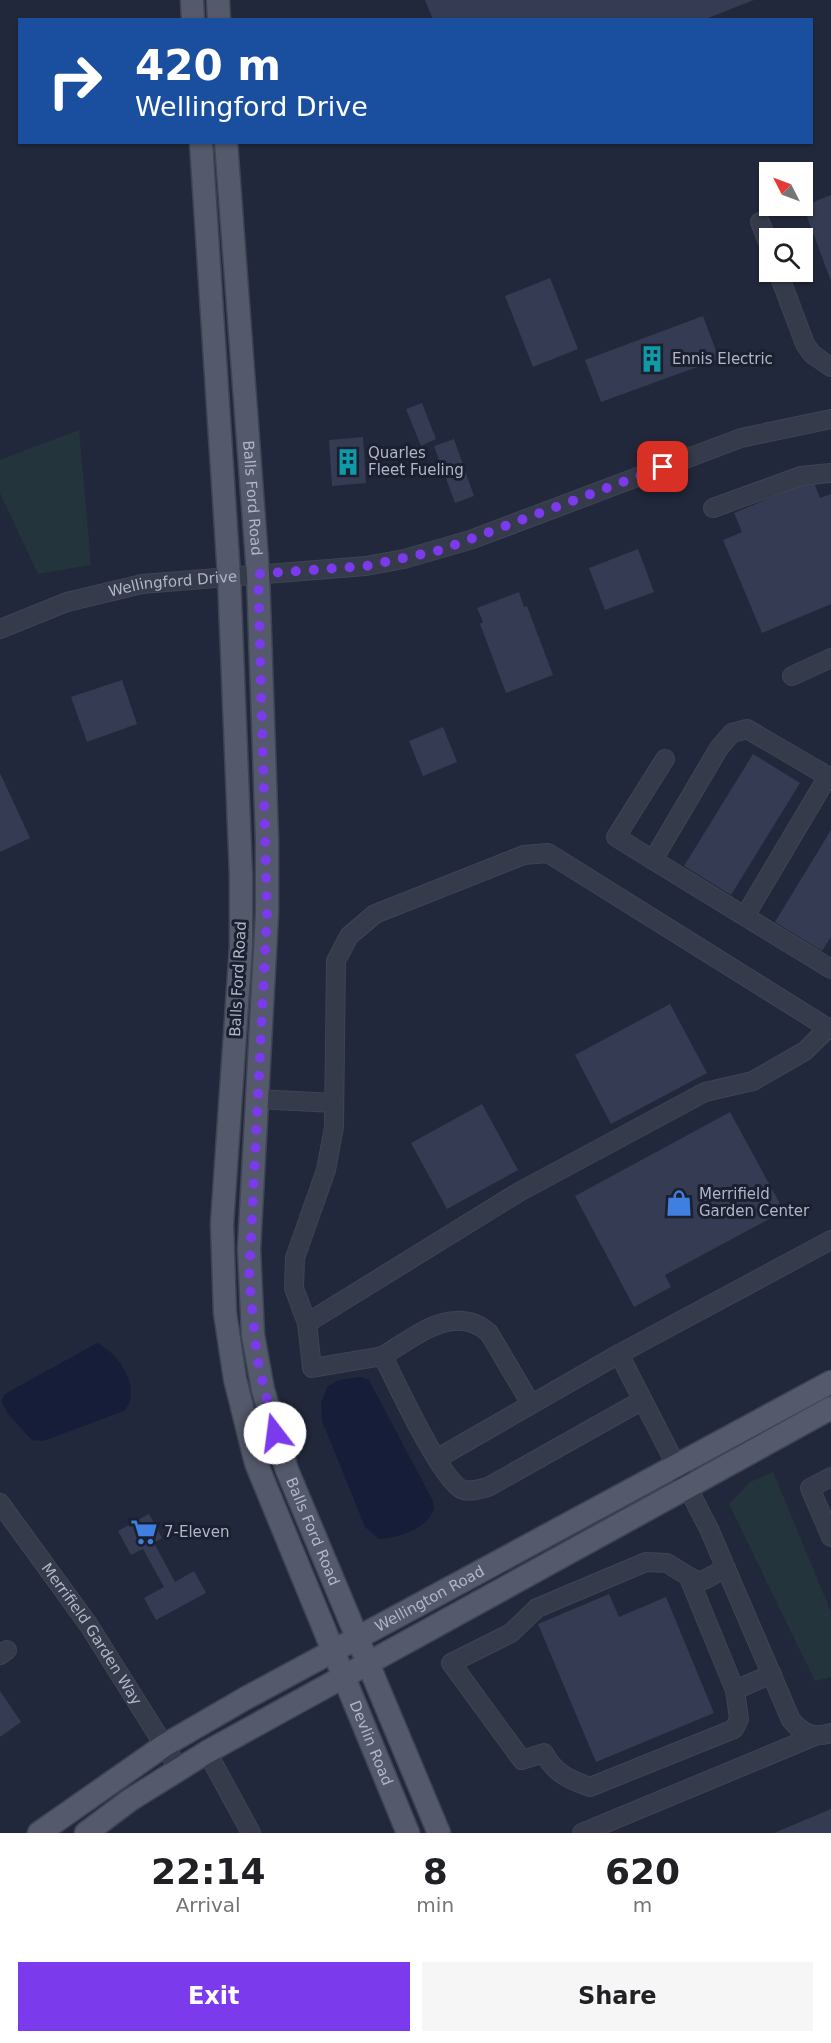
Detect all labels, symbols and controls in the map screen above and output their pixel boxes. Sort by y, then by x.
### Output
text: 420 m [135,41,281,90]
icon: right [36,42,114,120]
text: Wellingford Drive [135,91,368,122]
north arrow [759,162,813,216]
map controls [759,162,813,282]
button: search [759,228,813,282]
building icon: Ennis Electric [637,344,667,374]
place label: Ennis Electric [672,350,773,368]
street label: Balls Ford Road [239,440,266,556]
pin [637,441,688,492]
place label: Quarles Fleet Fueling [368,444,464,479]
building icon: Quarles Fleet Fueling [333,447,363,477]
icon: arrive [646,450,679,483]
street label: Wellingford Drive [107,567,238,601]
street label: Balls Ford Road [226,921,250,1037]
place label: Merrifield Garden Center [699,1185,810,1220]
shop icon: Merrifield Garden Center [664,1188,694,1218]
position arrow [243,1401,307,1465]
street label: Balls Ford Road [282,1475,343,1588]
supermarket icon: 7-Eleven [129,1517,159,1547]
place label: 7-Eleven [164,1523,229,1541]
street label: Merrifield Garden Way [38,1559,146,1709]
street label: Wellington Road [372,1562,487,1636]
street label: Devlin Road [346,1698,396,1788]
text: 22:14 [151,1851,265,1892]
text: 8 [423,1851,448,1892]
text: 620 [605,1851,680,1892]
text: Arrival [176,1893,241,1917]
text: min [416,1893,454,1917]
text: m [633,1893,652,1917]
button: Exit [18,1962,410,2031]
button: Share [422,1962,813,2031]

